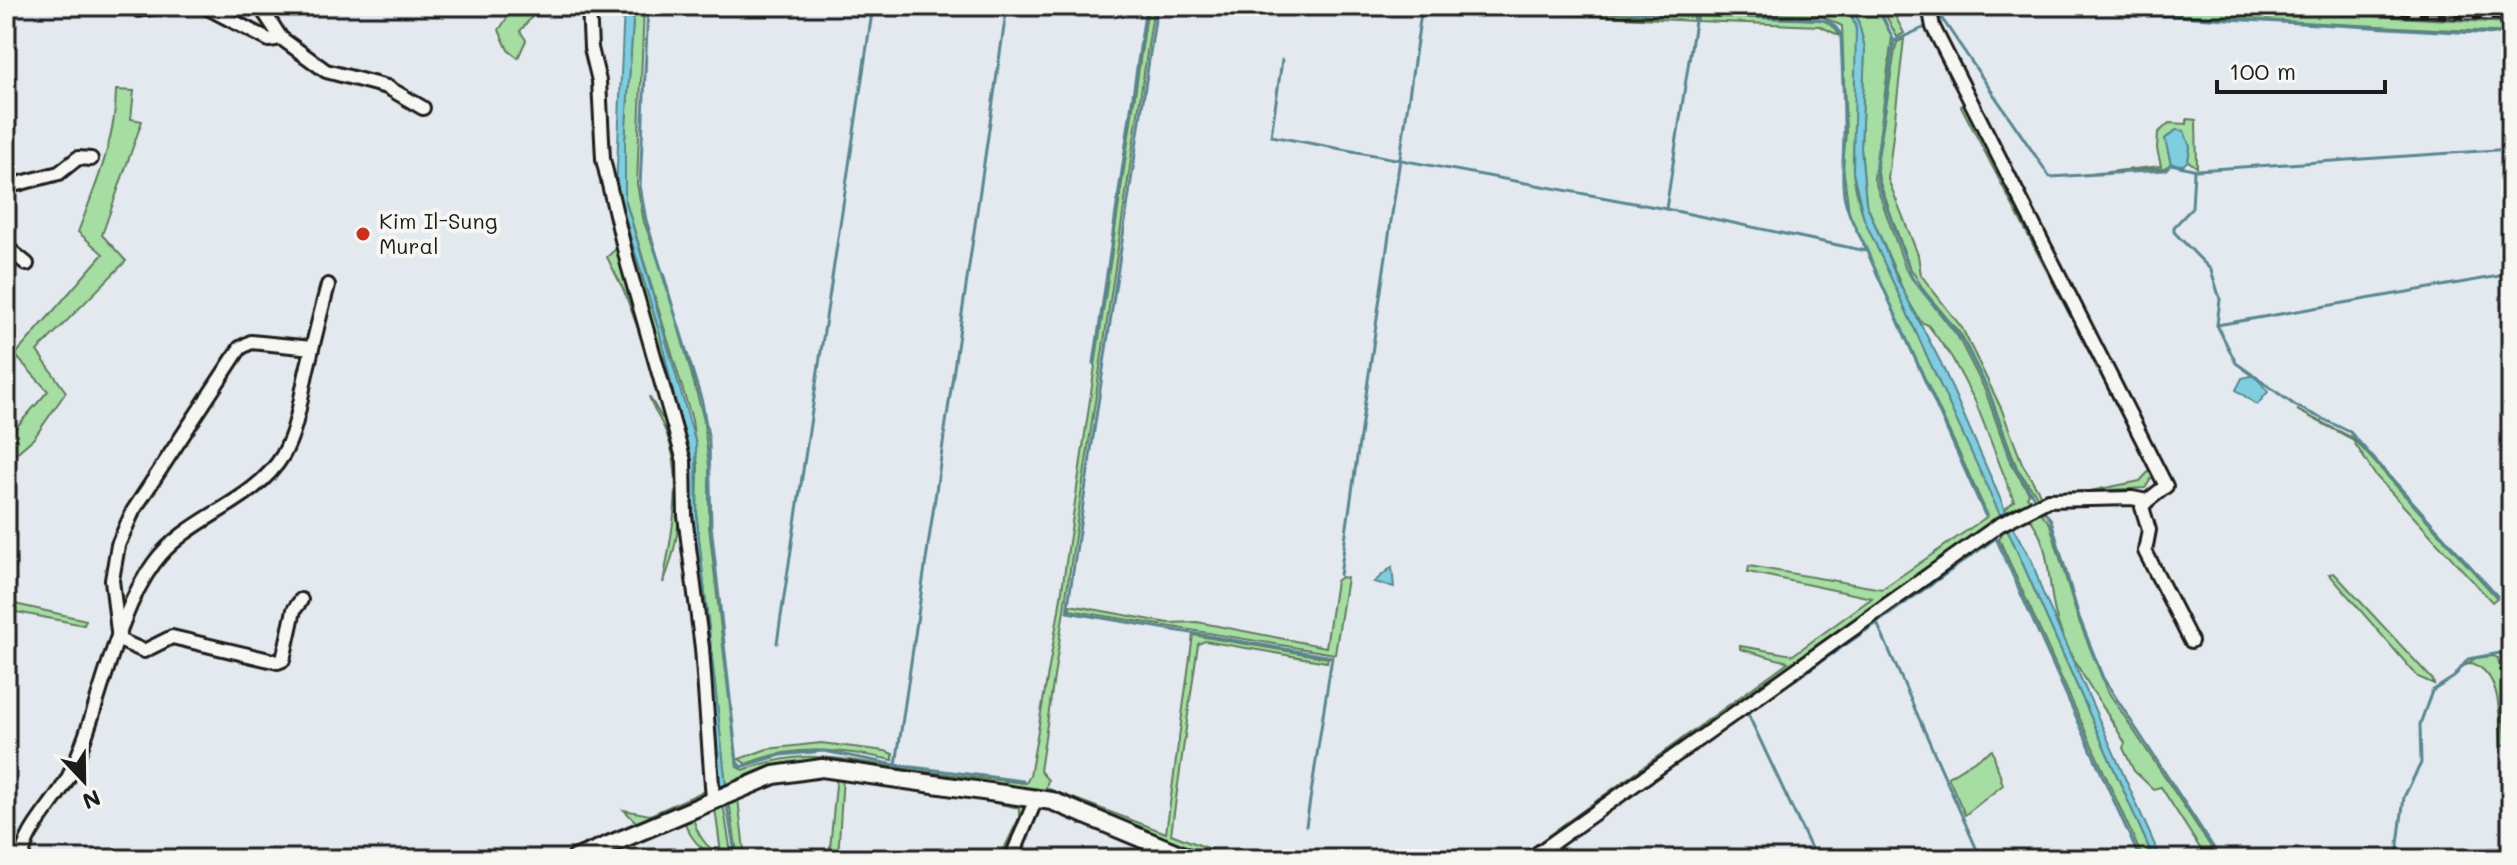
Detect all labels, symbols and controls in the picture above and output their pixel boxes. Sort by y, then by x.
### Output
scale bar [2217,44,2385,94]
text: 100 m [2229,55,2296,86]
place label: Kim Il-Sung Mural [379,206,497,260]
marker: Kim Il-Sung Mural [354,225,372,243]
north arrow [44,741,124,821]
text: N [79,783,105,817]

